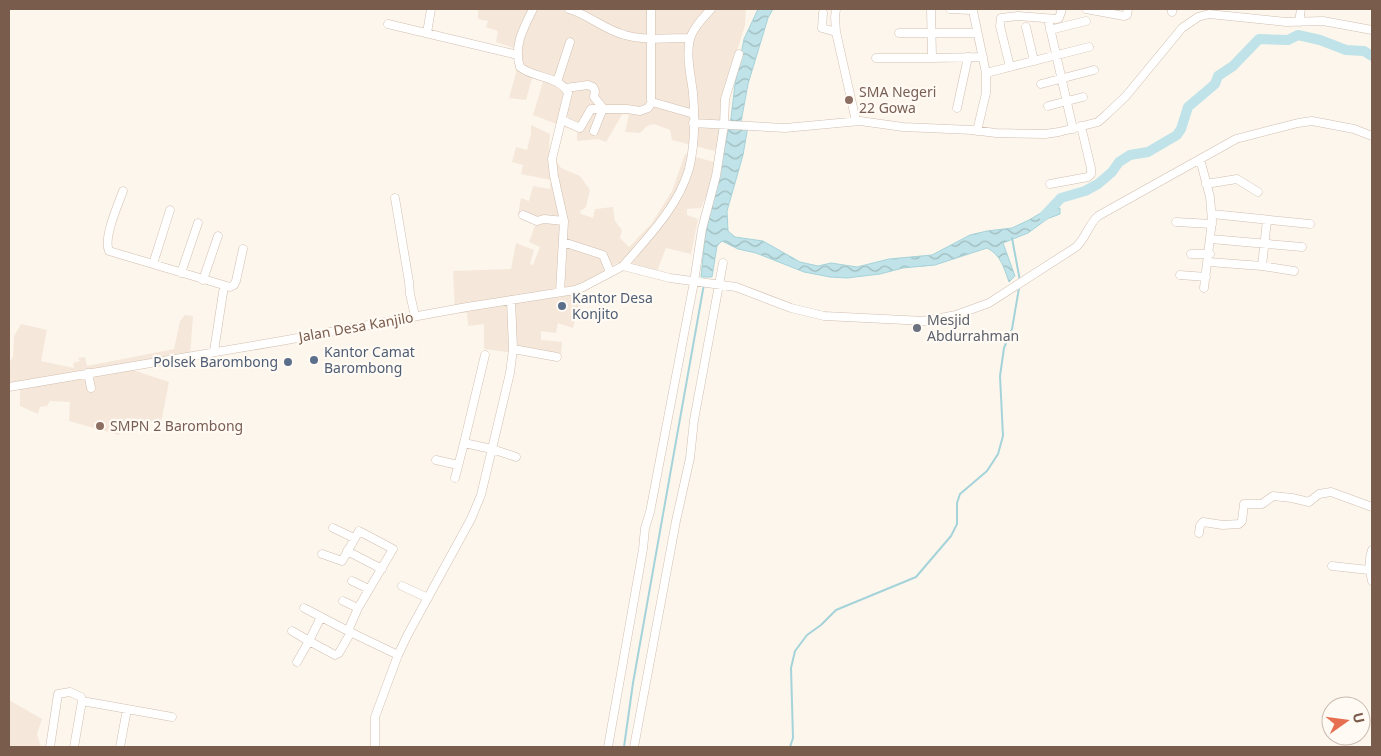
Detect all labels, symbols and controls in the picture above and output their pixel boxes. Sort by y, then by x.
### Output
place label: SMA Negeri 22 Gowa [859,82,936,117]
marker: SMA Negeri 22 Gowa [843,94,855,106]
place label: Kantor Desa Konjito [572,288,653,323]
marker: Kantor Desa Konjito [556,300,568,312]
street label: Jalan Desa Kanjilo [295,307,415,346]
place label: Mesjid Abdurrahman [927,310,1019,345]
marker: Mesjid Abdurrahman [911,322,923,334]
place label: Kantor Camat Barombong [324,342,415,377]
place label: Polsek Barombong [153,352,278,371]
marker: Kantor Camat Barombong [308,354,320,366]
marker: Polsek Barombong [282,356,294,368]
place label: SMPN 2 Barombong [110,416,243,435]
marker: SMPN 2 Barombong [94,420,106,432]
north arrow [1321,696,1371,746]
text: U [1349,710,1370,725]

